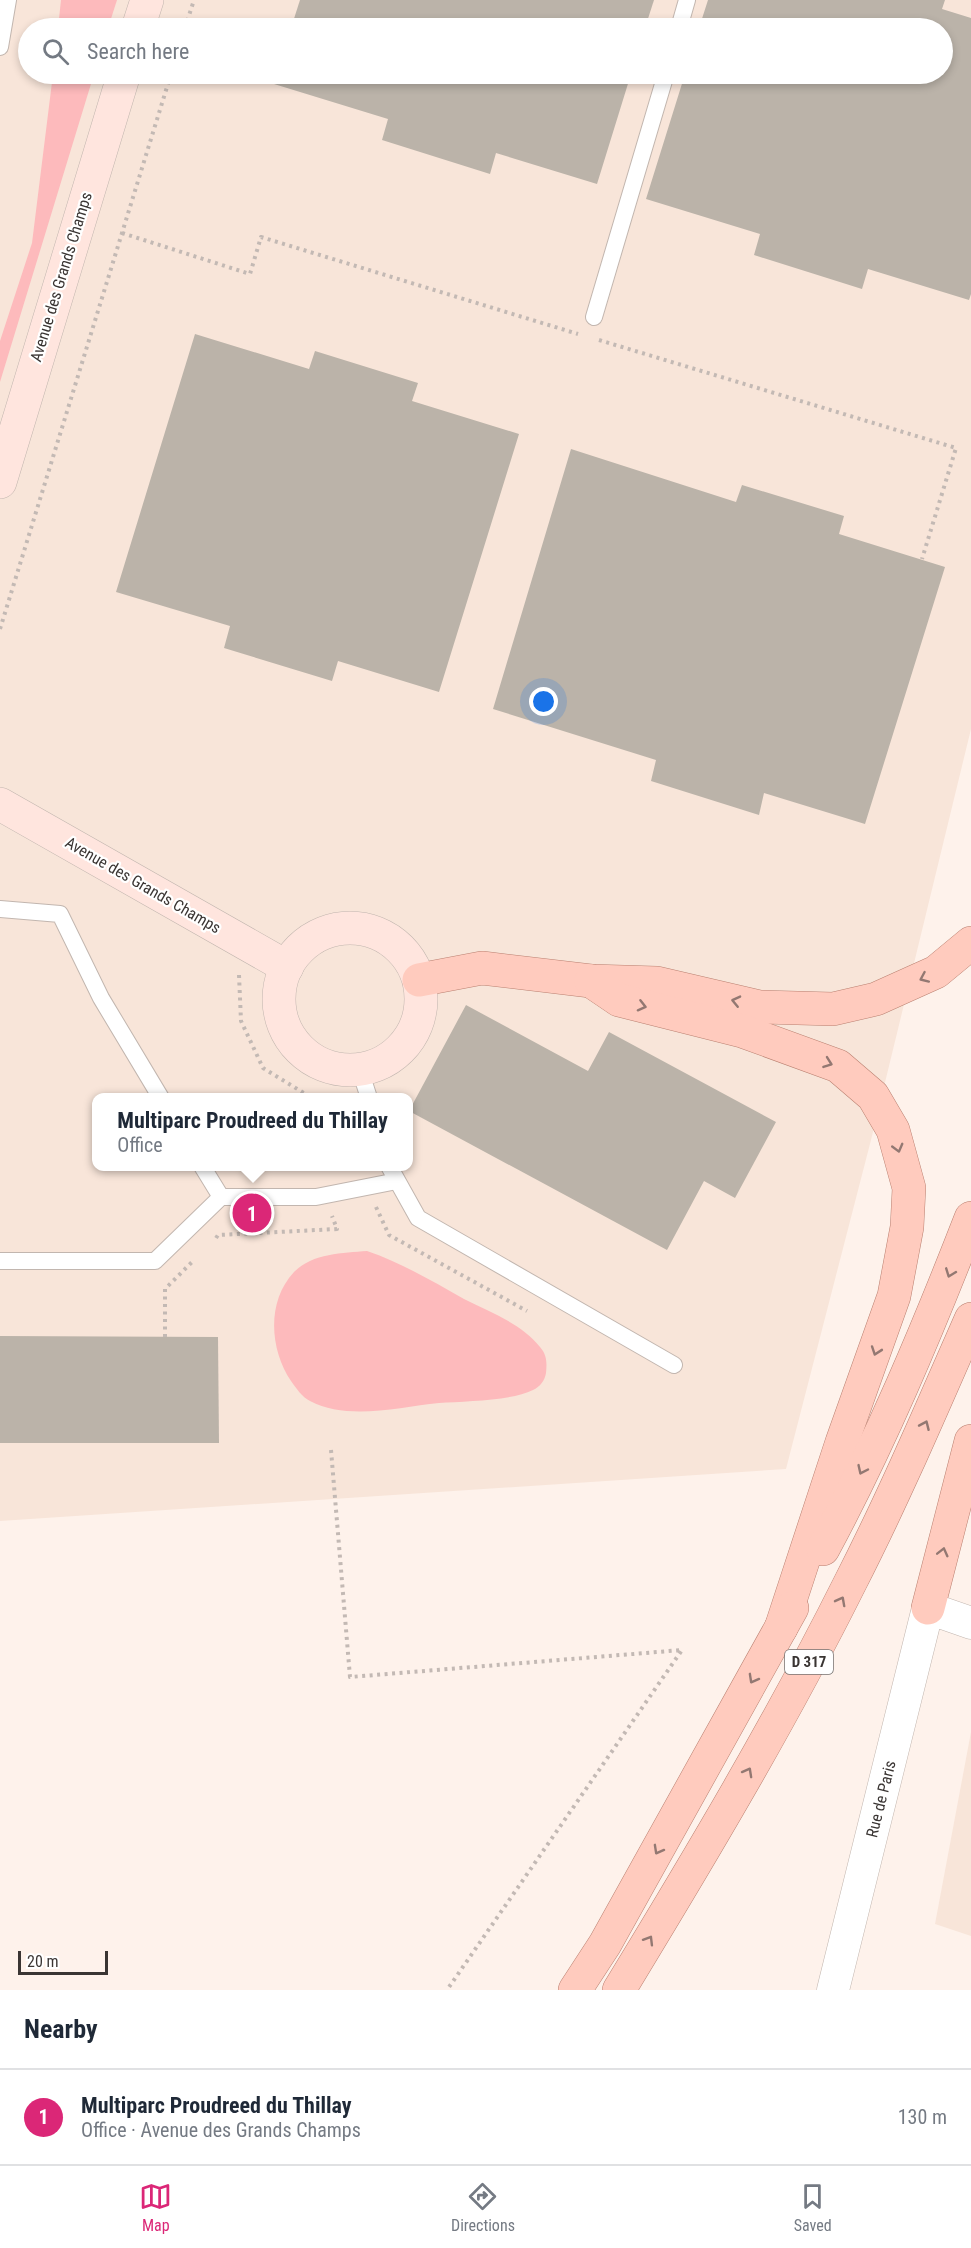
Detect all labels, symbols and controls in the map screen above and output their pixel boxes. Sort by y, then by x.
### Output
search box [18,18,953,84]
icon: search [39,35,72,68]
text: Search here [87,39,189,64]
street label: Avenue des Grands Champs [26,190,96,364]
your location [529,687,558,716]
street label: Avenue des Grands Champs [62,833,224,937]
one-way arrow [920,970,931,982]
one-way arrow [731,996,741,1009]
one-way arrow [637,999,647,1012]
one-way arrow [823,1055,833,1068]
popup [92,1093,413,1171]
text: Multiparc Proudreed du Thillay [117,1108,388,1133]
text: Office [117,1133,163,1157]
one-way arrow [891,1142,903,1153]
pin: 1 [232,1190,272,1236]
one-way arrow [945,1267,957,1278]
one-way arrow [870,1345,883,1356]
one-way arrow [918,1420,930,1431]
one-way arrow [858,1464,870,1475]
one-way arrow [935,1547,948,1557]
one-way arrow [834,1596,846,1607]
road number: D 317 [785,1650,833,1674]
one-way arrow [749,1673,760,1684]
street label: Rue de Paris [862,1758,900,1840]
one-way arrow [741,1768,753,1778]
one-way arrow [654,1844,665,1854]
one-way arrow [642,1936,654,1946]
scale bar [18,1948,108,1976]
text: 20 m [27,1952,59,1971]
text: Nearby [24,2014,98,2044]
text: Multiparc Proudreed du Thillay [81,2093,352,2118]
text: 1 [38,2105,49,2129]
text: 130 m [898,2105,947,2129]
text: Office · Avenue des Grands Champs [81,2118,361,2142]
tab: Map [139,2180,172,2235]
tab: Directions [451,2180,515,2235]
tab: Saved [794,2180,832,2235]

